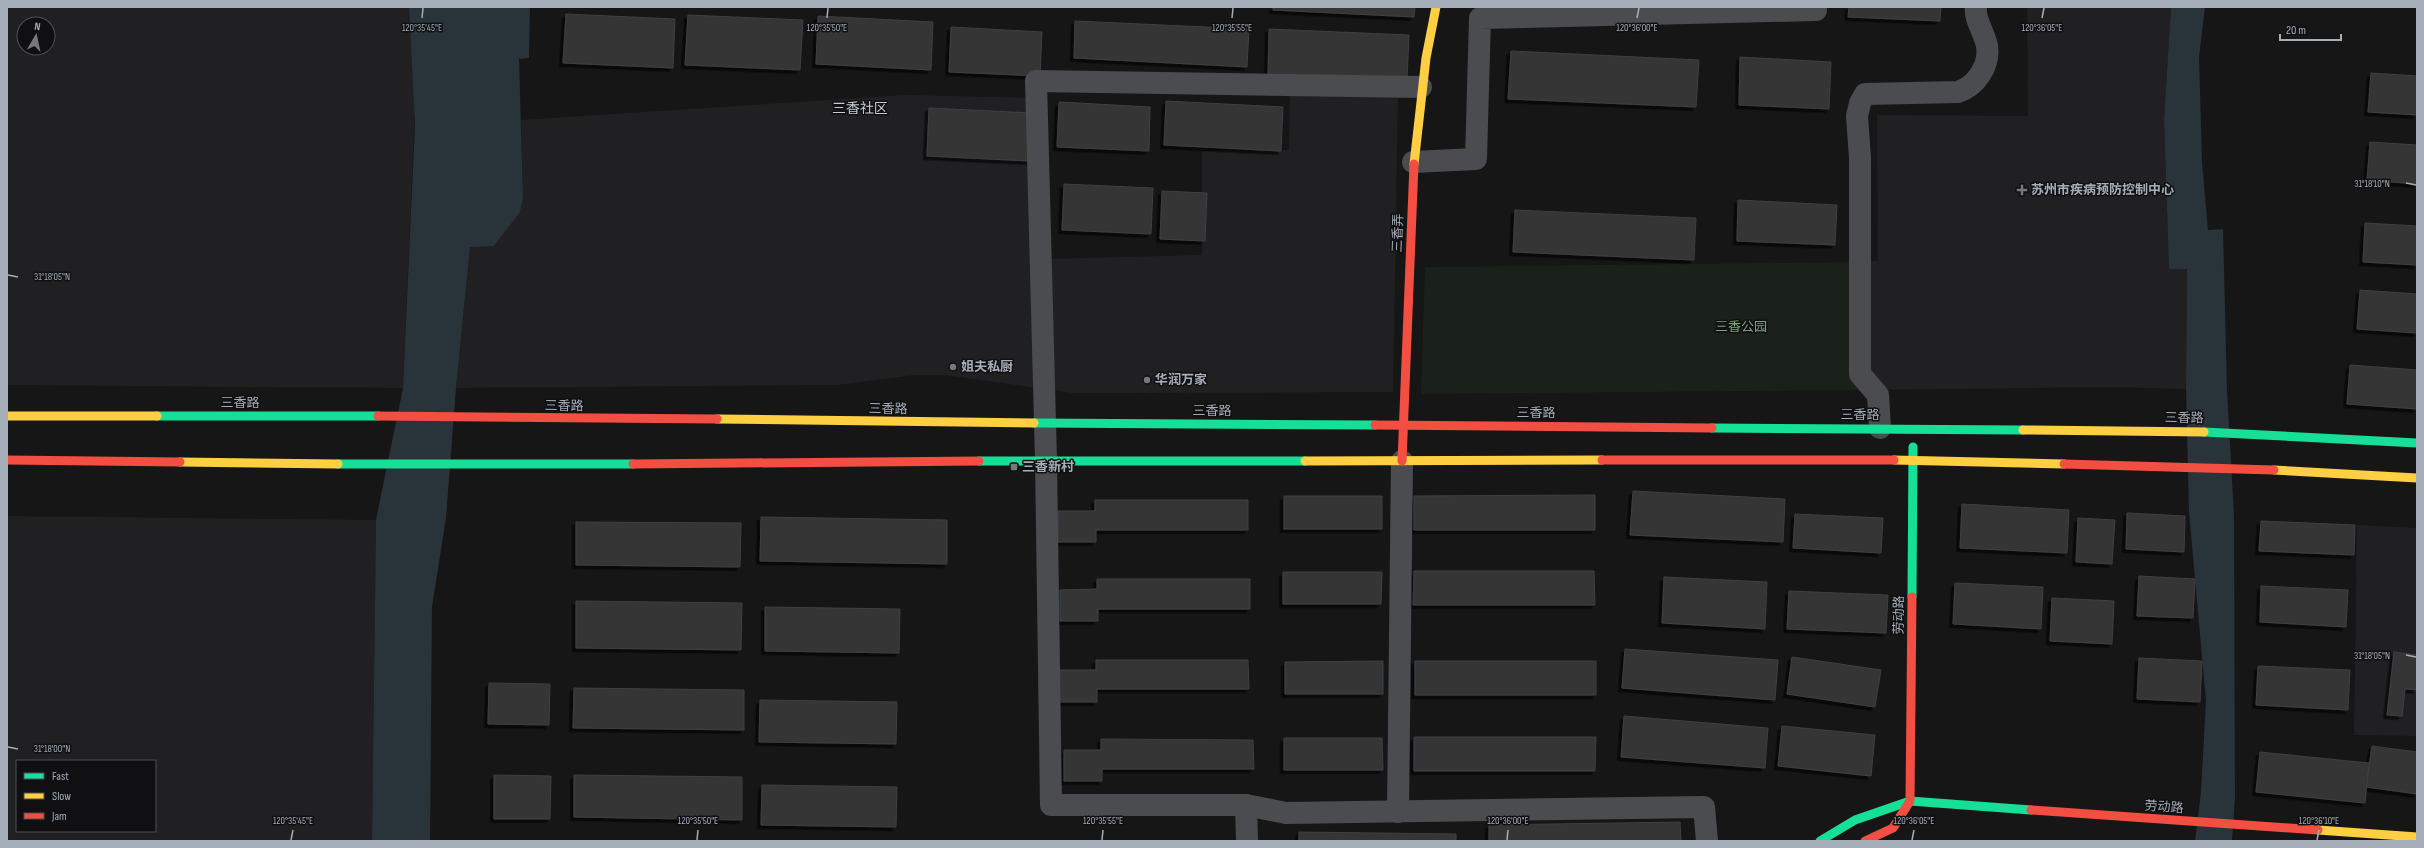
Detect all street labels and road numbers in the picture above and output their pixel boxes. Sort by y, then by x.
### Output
street label: 三香弄 [1389,213,1407,253]
street label: 三香路 [220,395,260,411]
street label: 三香路 [544,398,584,414]
street label: 三香路 [868,401,908,417]
street label: 三香路 [1192,403,1232,419]
street label: 三香路 [1516,405,1556,421]
street label: 三香路 [1840,407,1880,423]
street label: 三香路 [2164,410,2204,426]
street label: 劳动路 [1891,595,1907,635]
street label: 劳动路 [2144,798,2184,816]

